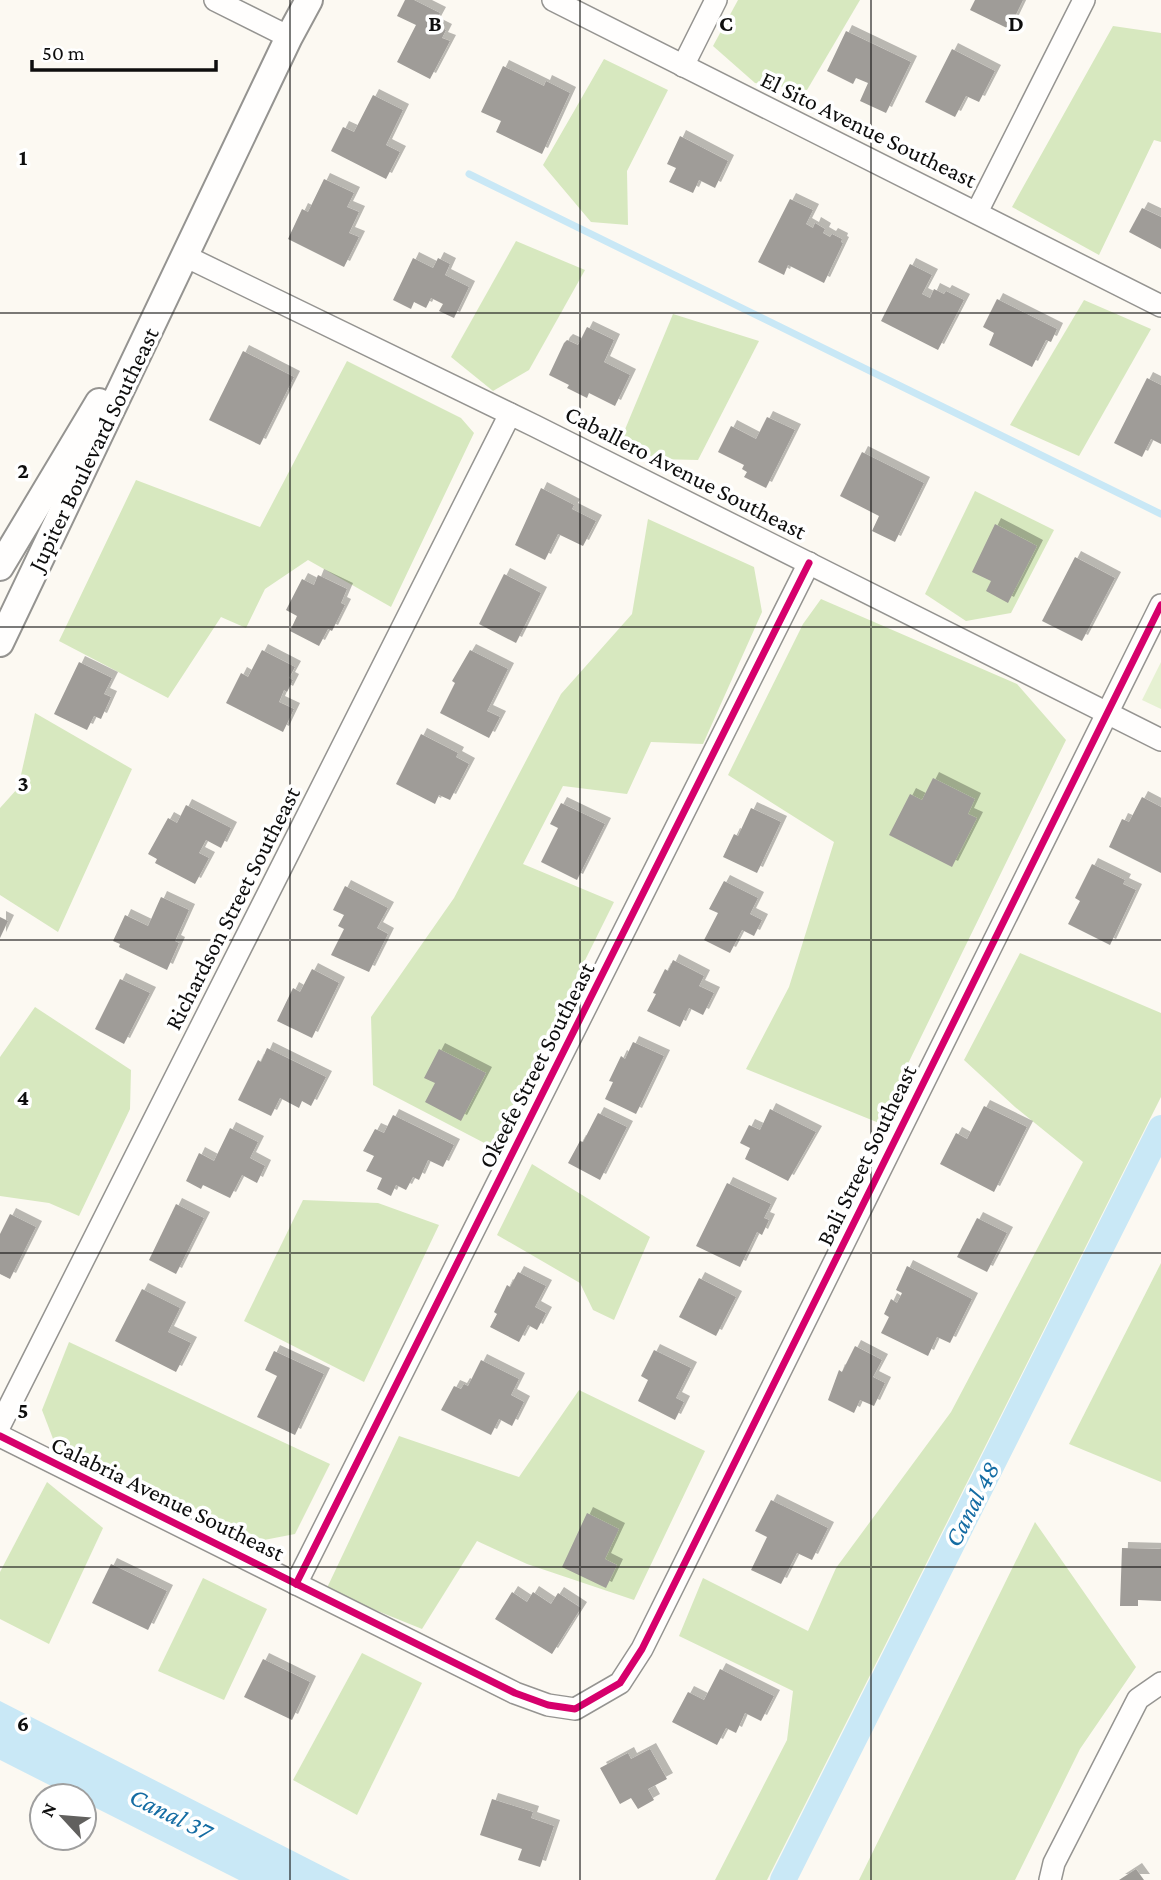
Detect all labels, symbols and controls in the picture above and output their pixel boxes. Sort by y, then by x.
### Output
text: B [428,10,442,36]
text: C [719,10,733,36]
text: D [1008,10,1024,36]
scale bar [32,28,215,72]
text: 50 m [42,41,85,65]
street label: El Sito Avenue Southeast [757,65,982,193]
text: 1 [19,144,28,170]
street label: Jupiter Boulevard Southeast [21,322,164,577]
street label: Caballero Avenue Southeast [561,399,812,545]
text: 2 [17,457,29,483]
text: 3 [17,770,29,796]
street label: Richardson Street Southeast [159,781,306,1034]
street label: Okeefe Street Southeast [472,957,600,1172]
street label: Bali Street Southeast [811,1059,922,1250]
text: 4 [17,1084,29,1110]
text: 5 [17,1397,29,1423]
street label: Calabria Avenue Southeast [47,1430,290,1567]
water label: Canal 48 [938,1457,1006,1551]
text: 6 [17,1710,29,1736]
north arrow [28,1782,98,1852]
water label: Canal 37 [125,1782,219,1847]
text: N [36,1799,60,1820]

